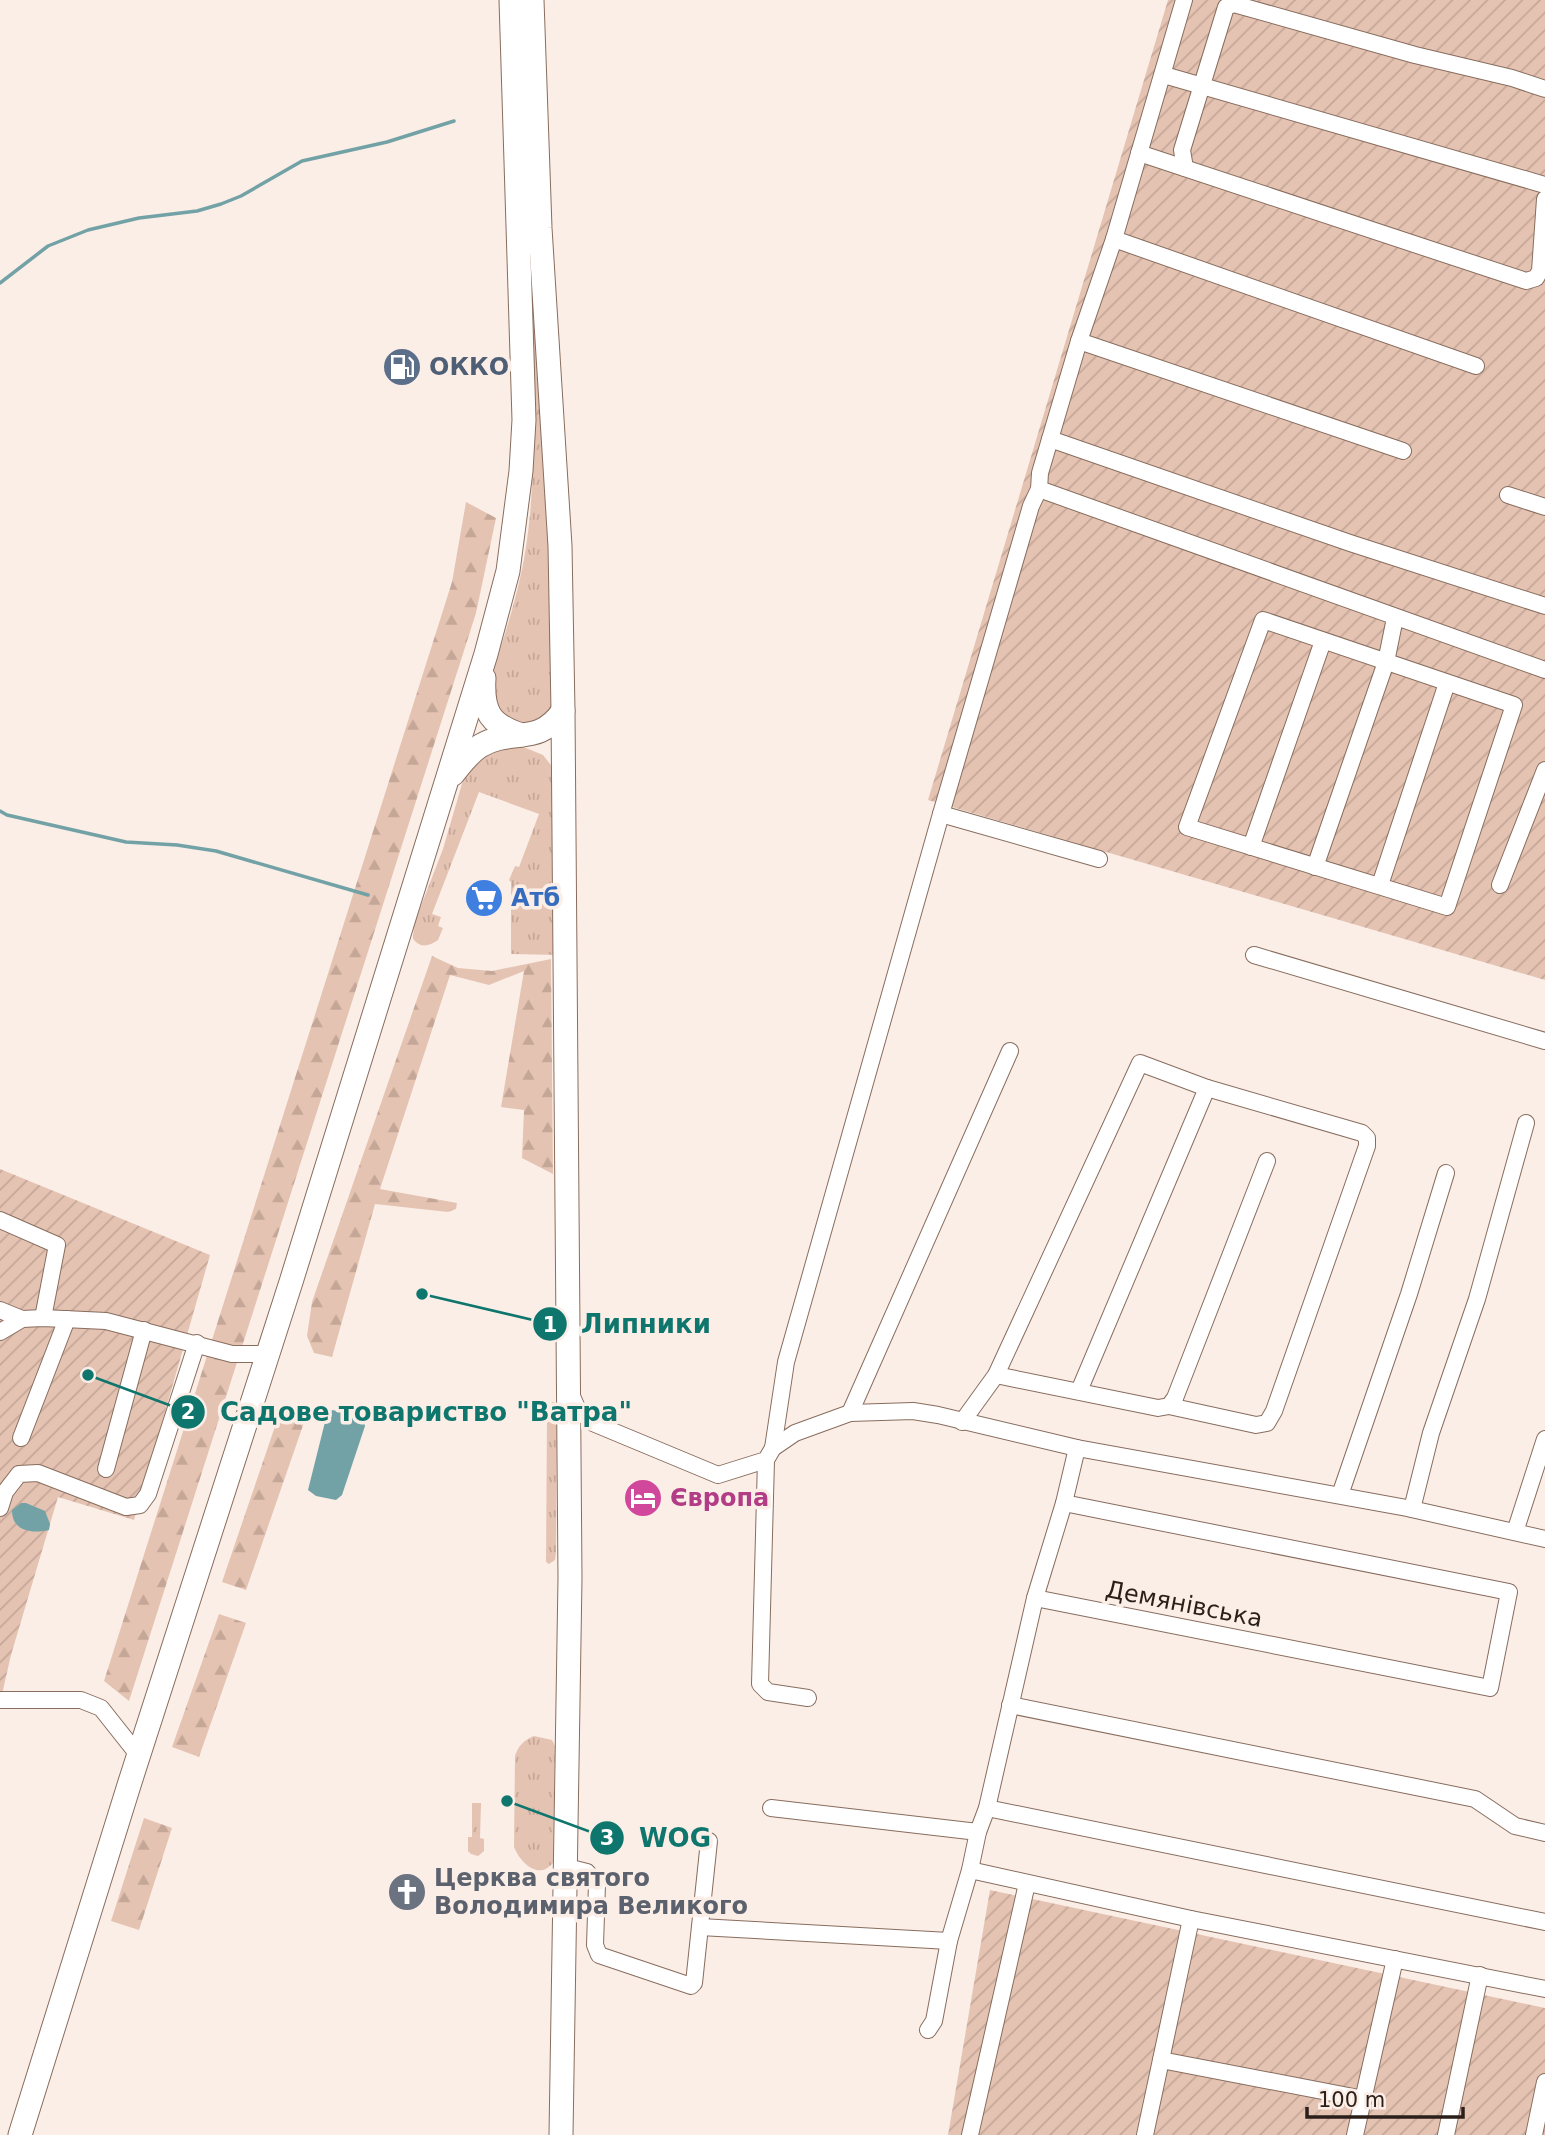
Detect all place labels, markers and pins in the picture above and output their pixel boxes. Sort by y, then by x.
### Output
fuel station icon: ОККО [381,346,423,388]
place label: ОККО [429,353,509,381]
supermarket icon: Атб [463,877,505,919]
place label: Атб [511,884,560,912]
callout: Липники [533,1301,725,1348]
callout: Садове товариство "Ватра" [171,1388,646,1435]
hotel icon: Європа [622,1477,664,1519]
place label: Європа [670,1484,769,1512]
callout: WOG [590,1814,725,1861]
place label: Церква святого Володимира Великого [434,1864,748,1920]
church icon: Церква святого Володимира Великого [386,1871,428,1913]

